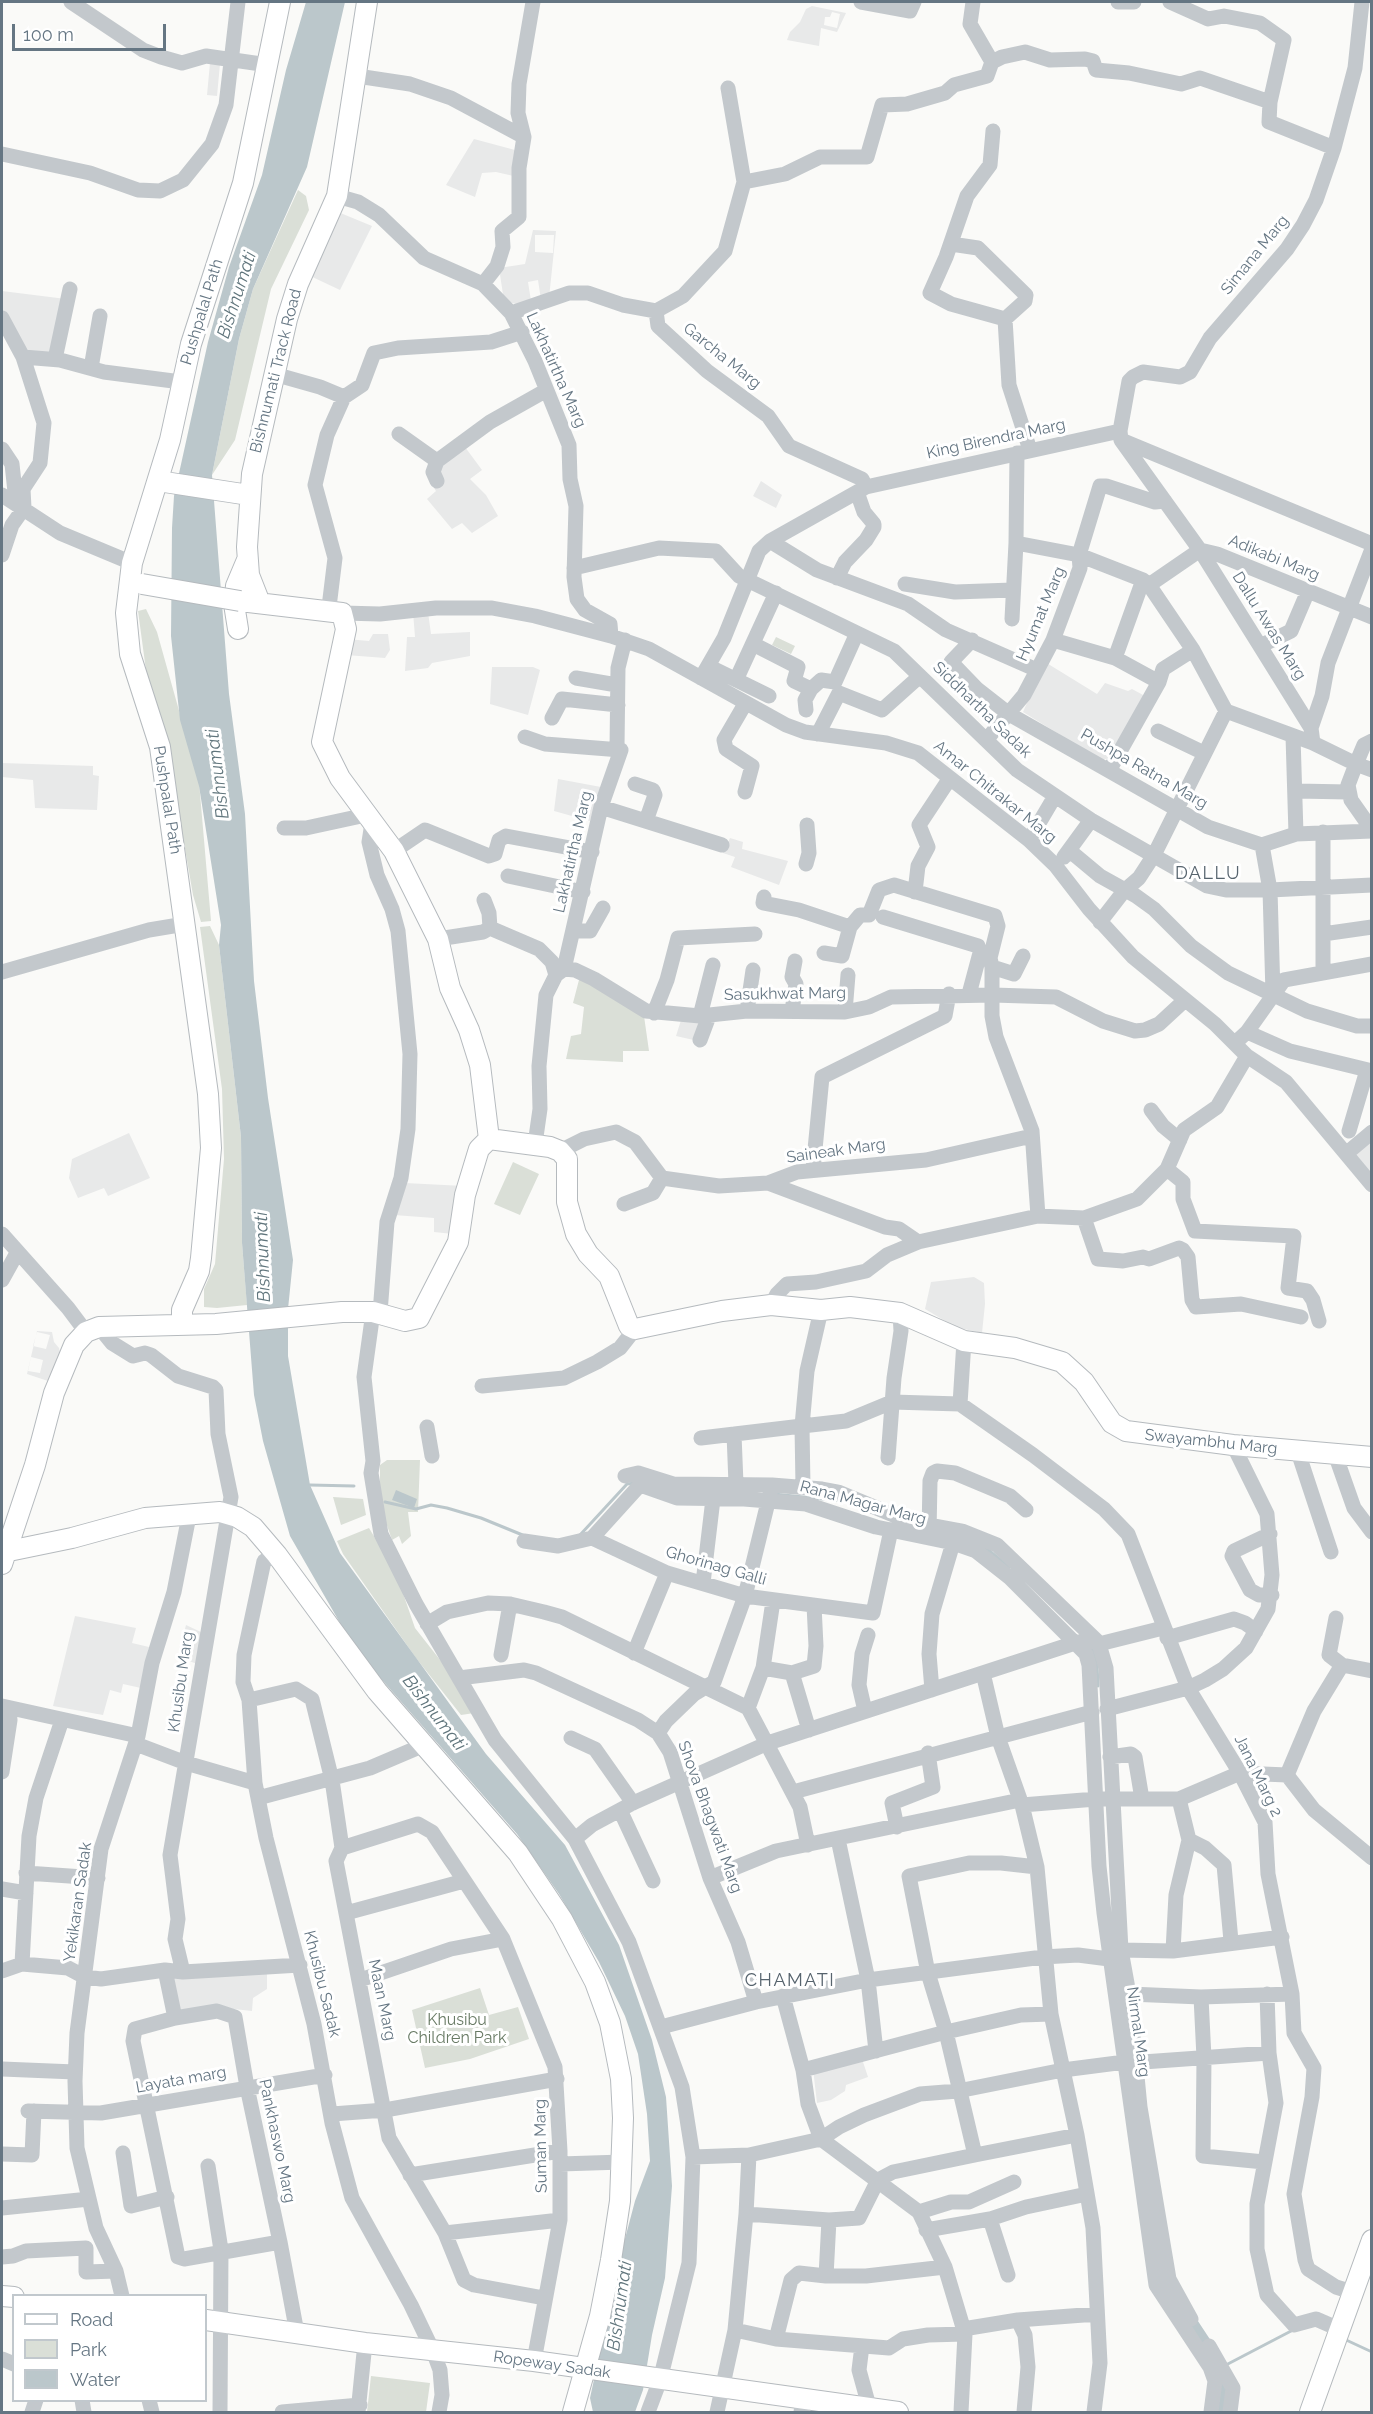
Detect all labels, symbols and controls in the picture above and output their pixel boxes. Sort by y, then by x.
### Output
scale bar [15,12,170,50]
text: 100 m [23,24,74,45]
street label: Simana Marg [1217,211,1293,299]
water label: Bishnumati [213,249,261,341]
street label: Pushpalal Path [177,257,227,367]
street label: Bishnumati Track Road [246,287,306,455]
street label: Lakhatirtha Marg [522,309,590,431]
street label: Garcha Marg [679,319,765,393]
street label: King Birendra Marg [925,415,1067,463]
street label: Adikabi Marg [1226,531,1322,585]
street label: Hyumat Marg [1012,564,1070,664]
street label: Dallu Awas Marg [1228,568,1310,684]
street label: Siddhartha Sadak [929,658,1035,762]
street label: Pushpa Ratna Marg [1077,725,1211,813]
water label: Bishnumati [202,728,234,820]
street label: Amar Chitrakar Marg [930,737,1060,847]
street label: Pushpalal Path [149,744,185,856]
street label: Lakhatirtha Marg [550,789,596,915]
district label: DALLU [1175,863,1241,885]
street label: Sasukhwat Marg [724,983,846,1005]
street label: Saineak Marg [785,1135,887,1167]
water label: Bishnumati [251,1212,275,1302]
street label: Swayambhu Marg [1144,1425,1278,1459]
street label: Rana Magar Marg [798,1477,928,1529]
street label: Ghorinag Galli [663,1542,769,1590]
street label: Khusibu Marg [164,1630,198,1734]
water label: Bishnumati [398,1671,470,1755]
street label: Jana Marg 2 [1230,1732,1286,1820]
street label: Shova Bhagwati Marg [674,1738,746,1896]
street label: Yekikaran Sadak [60,1841,96,1963]
street label: Khusibu Sadak [299,1929,345,2039]
street label: Maan Marg [364,1958,400,2042]
district label: CHAMATI [745,1970,835,1992]
street label: Nirmal Marg [1122,1985,1154,2079]
park label: Khusibu Children Park [408,2010,506,2048]
street label: Layata marg [134,2063,228,2097]
street label: Pankhaswo Marg [254,2077,300,2205]
street label: Suman Marg [531,2099,551,2193]
water label: Bishnumati [603,2260,637,2352]
legend [12,2294,207,2402]
text: Road [70,2309,113,2330]
text: Park [70,2339,107,2360]
street label: Ropeway Sadak [492,2347,612,2383]
text: Water [70,2369,120,2390]

